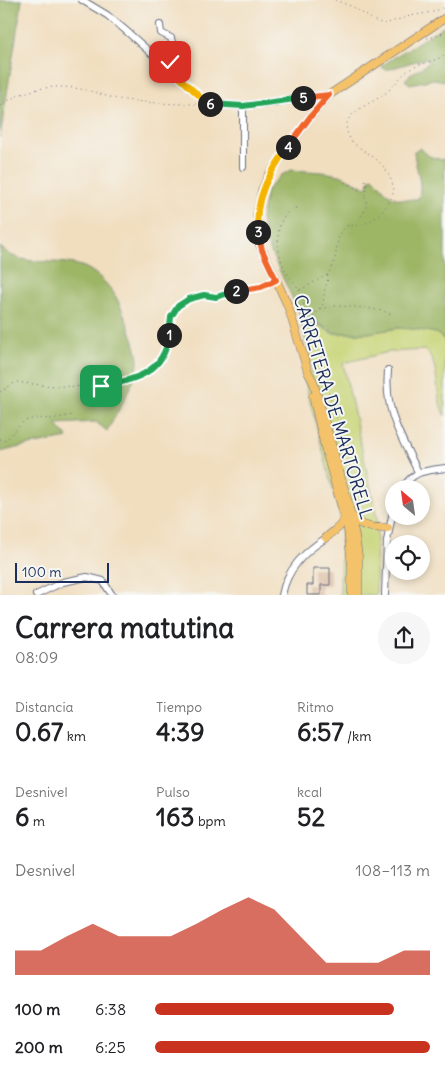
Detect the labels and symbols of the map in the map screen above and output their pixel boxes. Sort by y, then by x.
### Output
pin [149,41,191,83]
pin: 5 [290,86,316,110]
pin: 6 [198,92,222,116]
pin: 4 [276,134,300,160]
pin: 3 [246,220,270,244]
pin: 2 [224,278,248,304]
street label: CARRETERA DE MARTORELL [288,292,379,522]
pin: 1 [156,322,182,348]
pin [80,365,122,407]
north arrow [385,480,430,525]
scale bar [15,560,109,583]

